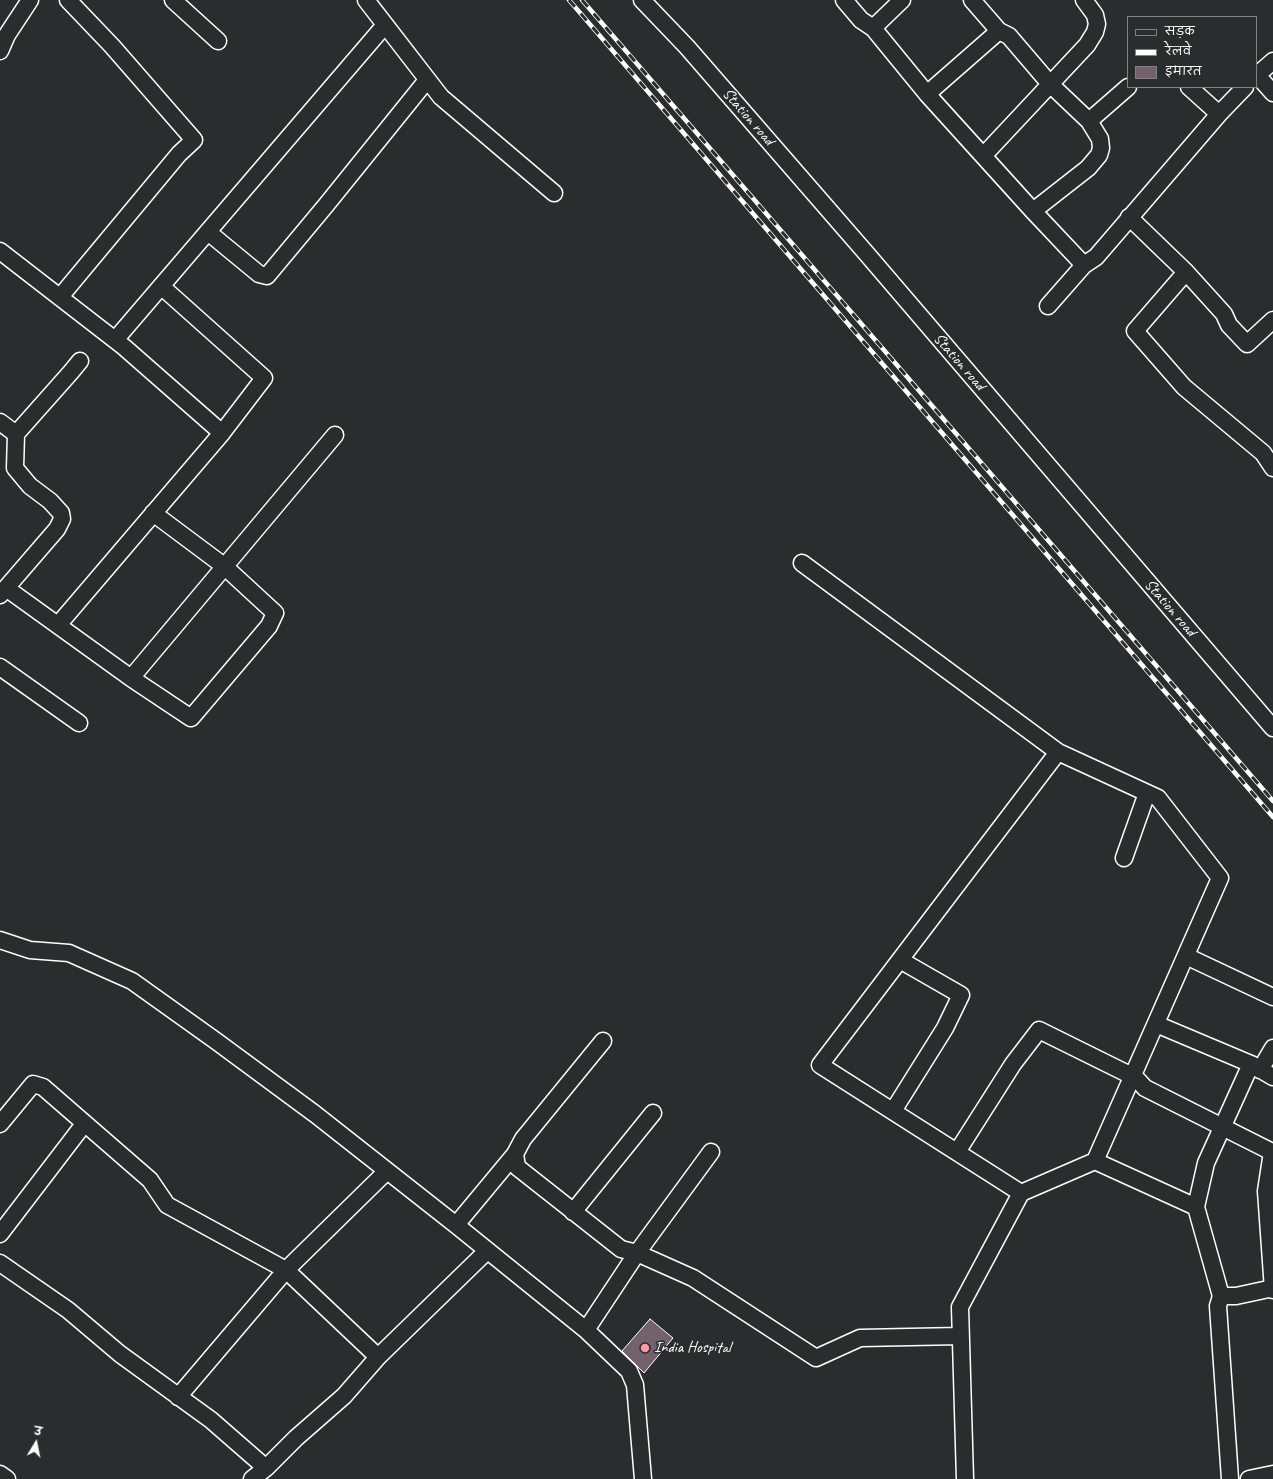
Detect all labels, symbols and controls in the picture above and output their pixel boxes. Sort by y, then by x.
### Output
legend [1127,16,1257,88]
text: सड़क [1165,23,1195,39]
text: रेलवे [1165,43,1191,59]
text: इमारत [1165,63,1202,79]
street label: Station road [718,84,778,150]
street label: Station road [929,329,989,395]
street label: Station road [1140,575,1200,641]
place label: India Hospital [654,1338,731,1358]
marker: India Hospital [639,1342,651,1354]
north arrow [16,1423,56,1463]
text: उ [33,1424,43,1439]

